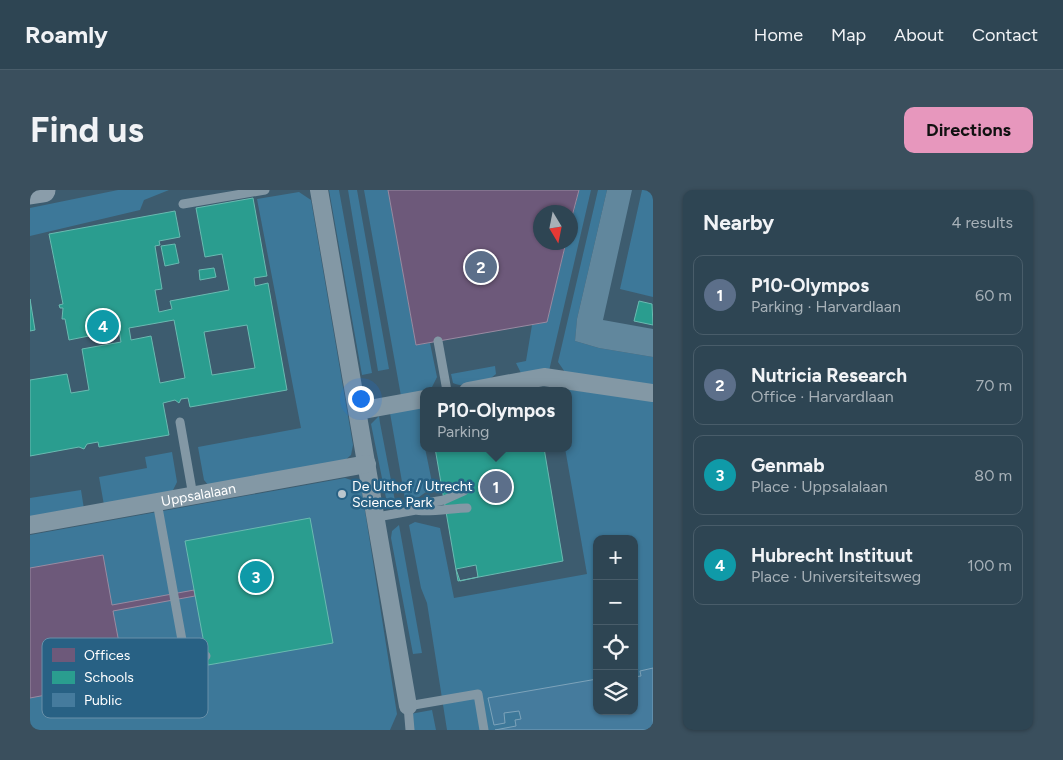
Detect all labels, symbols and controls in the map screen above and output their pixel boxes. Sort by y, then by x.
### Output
text: Roamly [25,20,108,49]
text: Home [754,24,803,46]
text: Map [831,24,866,46]
text: About [894,24,944,46]
text: Contact [972,24,1038,46]
button: Directions [904,107,1033,153]
text: Find us [30,109,144,151]
north arrow [533,205,578,250]
text: Nearby [703,210,774,235]
text: 4 results [952,213,1013,232]
pin: 2 [465,248,497,286]
text: P10-Olympos [751,274,869,297]
text: 1 [717,286,723,305]
text: 60 m [975,286,1012,305]
text: Parking · Harvardlaan [751,297,901,316]
pin: 4 [87,307,119,345]
text: Nutricia Research [751,364,907,387]
text: 2 [715,376,725,395]
text: 70 m [976,376,1012,395]
your location [348,386,374,412]
popup [420,387,572,452]
text: Office · Harvardlaan [751,387,894,406]
text: P10-Olympos [437,399,555,422]
text: Parking [437,422,489,441]
text: Genmab [751,454,824,477]
text: 3 [716,466,724,485]
text: 80 m [974,466,1012,485]
pin: 1 [480,468,512,506]
text: Place · Uppsalalaan [751,477,888,496]
place label: De Uithof / Utrecht Science Park [352,478,473,511]
street label: Uppsalalaan [160,480,237,510]
marker: De Uithof / Utrecht Science Park [336,488,348,500]
map controls [593,535,638,715]
button: + [593,535,638,580]
text: Hubrecht Instituut [751,544,913,567]
text: 4 [715,556,725,575]
text: 100 m [967,556,1012,575]
pin: 3 [240,558,272,596]
text: Place · Universiteitsweg [751,567,921,586]
button: − [593,580,638,625]
button: locate [593,625,638,670]
legend [42,638,208,718]
text: Offices [84,647,130,664]
text: Schools [84,669,134,686]
button: layers [593,670,638,715]
text: Public [84,692,122,709]

